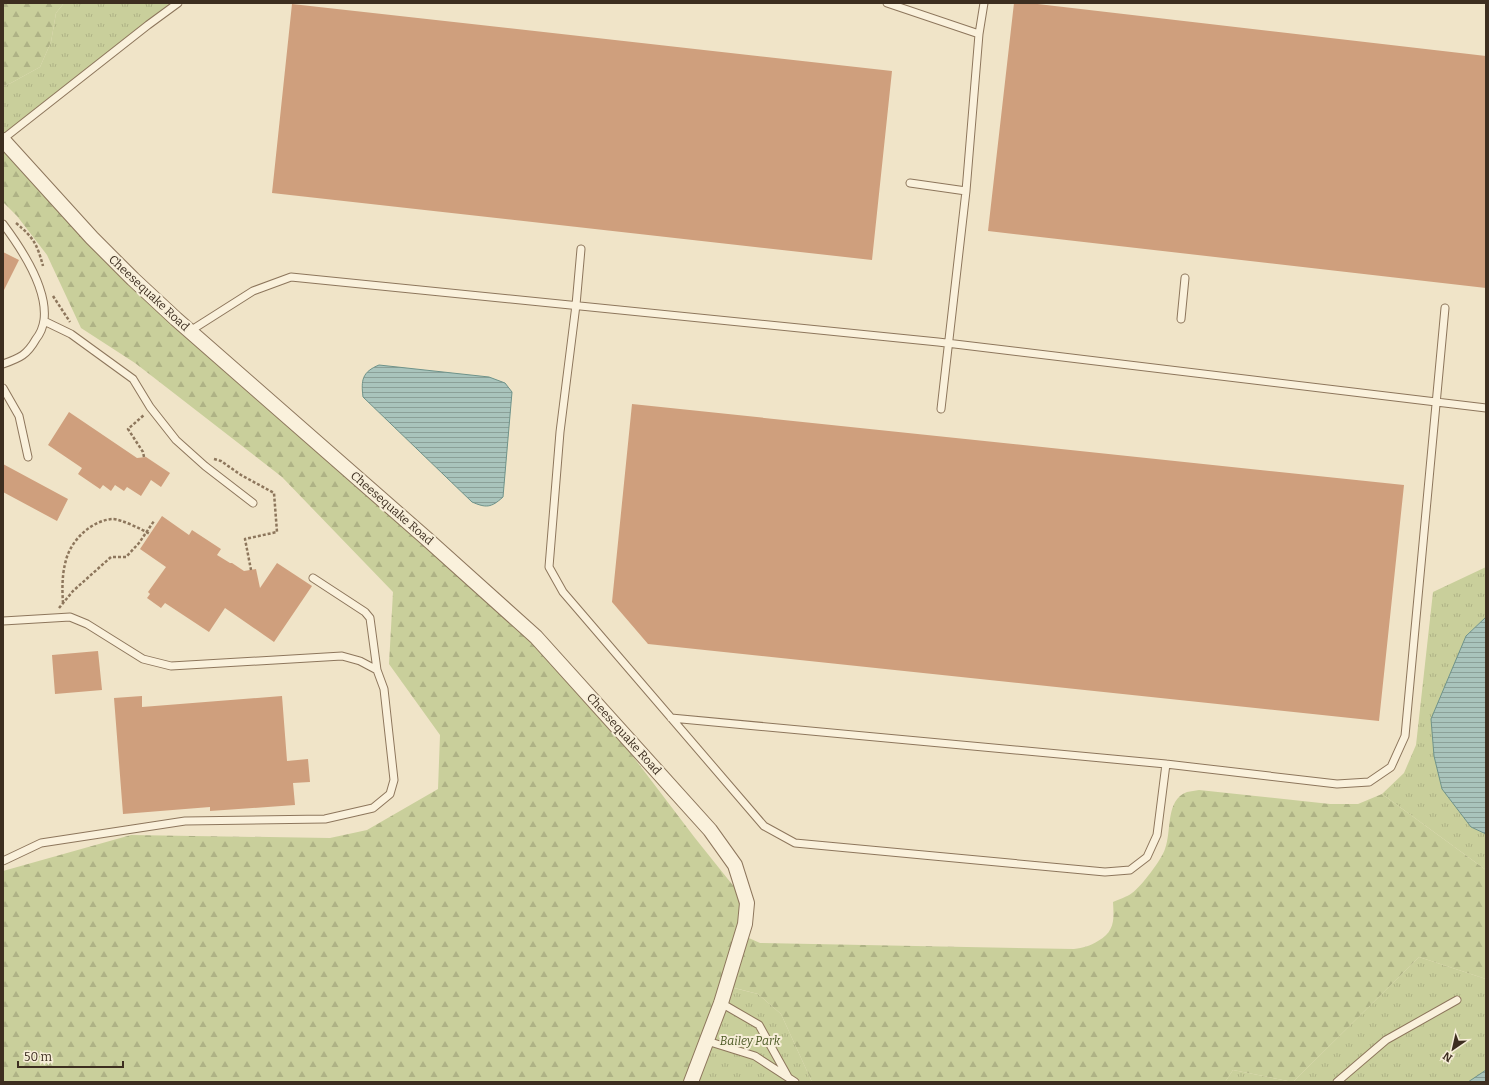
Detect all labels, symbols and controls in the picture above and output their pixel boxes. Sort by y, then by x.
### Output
street label: Cheesequake Road [106,252,192,334]
street label: Cheesequake Road [348,468,436,548]
street label: Cheesequake Road [584,690,664,778]
north arrow [1433,1029,1473,1069]
park label: Bailey Park [720,1034,781,1048]
scale bar [18,1043,123,1069]
text: N [1440,1049,1455,1065]
text: 50 m [24,1050,53,1064]

